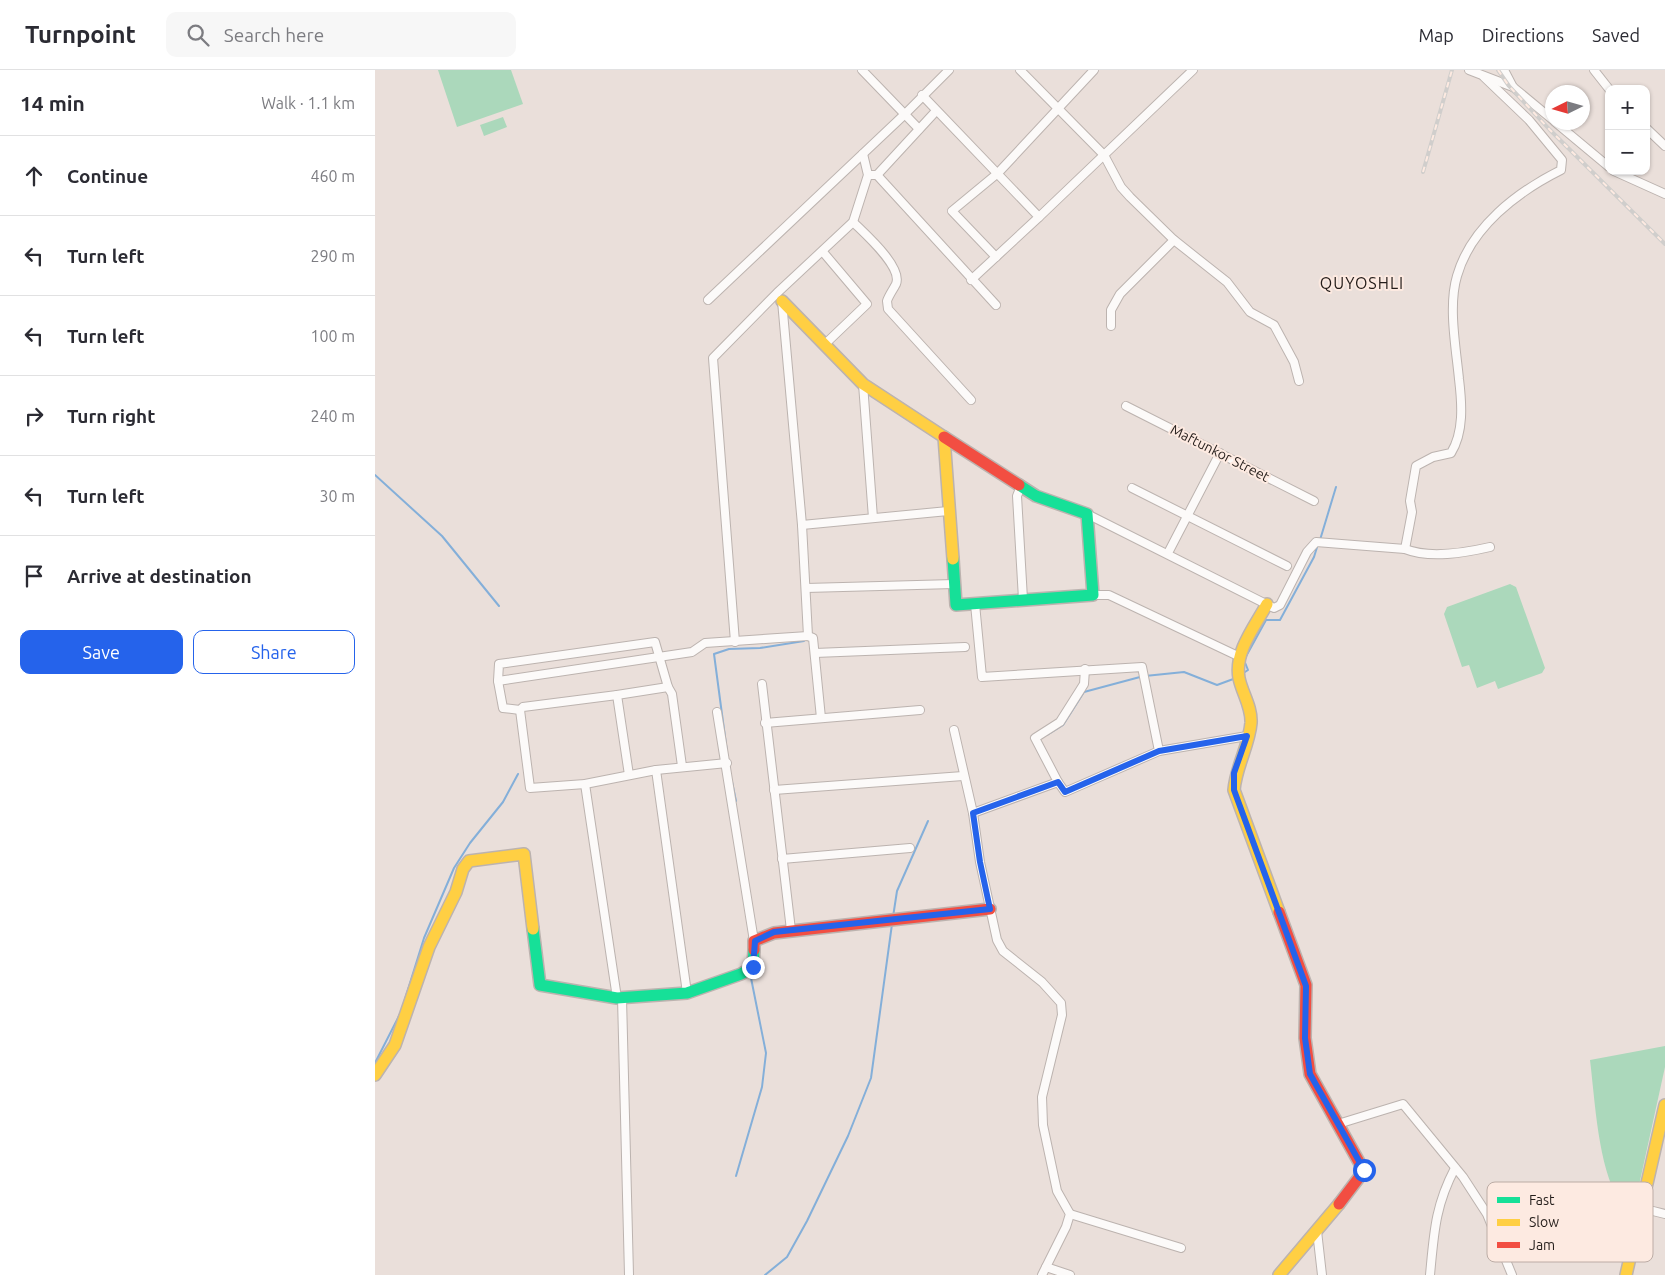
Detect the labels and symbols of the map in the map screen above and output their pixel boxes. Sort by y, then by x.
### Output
north arrow [1545,85,1590,130]
district label: QUYOSHLI [1320,274,1404,292]
street label: Maftunkor Street [1168,421,1273,485]
route end [742,956,765,979]
route start [1353,1159,1376,1182]
legend [1487,1182,1653,1262]
text: Fast [1529,1192,1555,1208]
text: Slow [1529,1214,1559,1230]
text: Jam [1529,1237,1555,1253]

